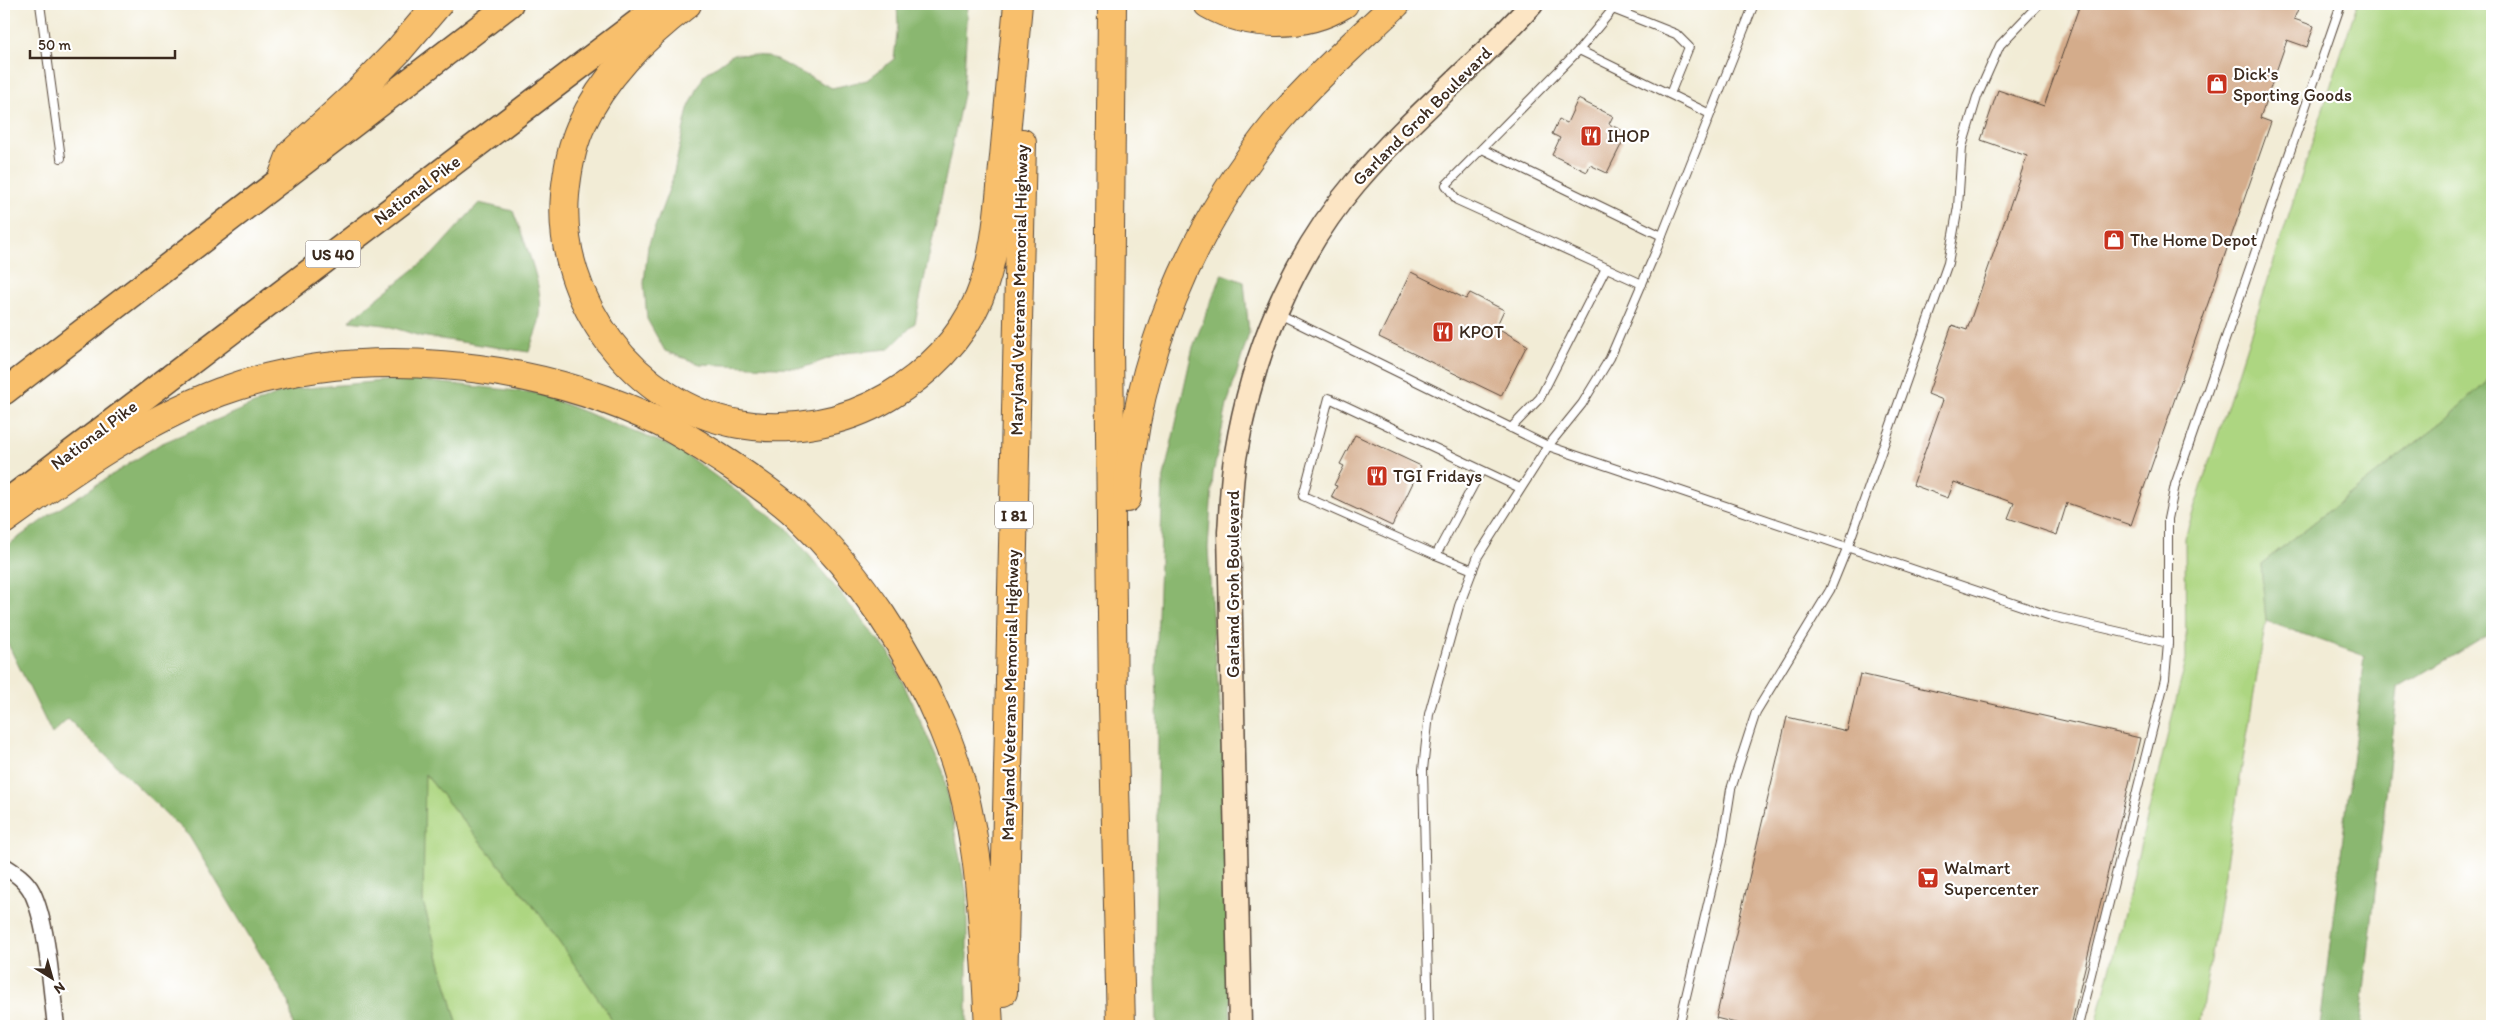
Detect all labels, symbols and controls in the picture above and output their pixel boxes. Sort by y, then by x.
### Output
scale bar [30,28,175,60]
text: 50 m [38,36,71,54]
street label: Garland Groh Boulevard [1348,42,1496,190]
place label: Dick's Sporting Goods [2233,63,2352,106]
shop icon: Dick's Sporting Goods [2205,72,2229,96]
restaurant icon: IHOP [1579,124,1603,148]
place label: IHOP [1607,125,1649,147]
street label: Maryland Veterans Memorial Highway [1005,144,1033,436]
street label: National Pike [369,150,465,230]
shop icon: The Home Depot [2102,228,2126,252]
place label: The Home Depot [2130,229,2257,251]
road number: US 40 [306,240,360,268]
restaurant icon: KPOT [1431,320,1455,344]
place label: KPOT [1459,321,1504,343]
street label: National Pike [46,395,142,475]
restaurant icon: TGI Fridays [1365,464,1389,488]
place label: TGI Fridays [1393,465,1482,487]
street label: Garland Groh Boulevard [1222,490,1244,678]
road number: I 81 [995,502,1033,528]
street label: Maryland Veterans Memorial Highway [996,549,1024,841]
place label: Walmart Supercenter [1944,857,2040,900]
supermarket icon: Walmart Supercenter [1916,866,1940,890]
north arrow [28,952,78,1002]
text: N [51,978,68,998]

